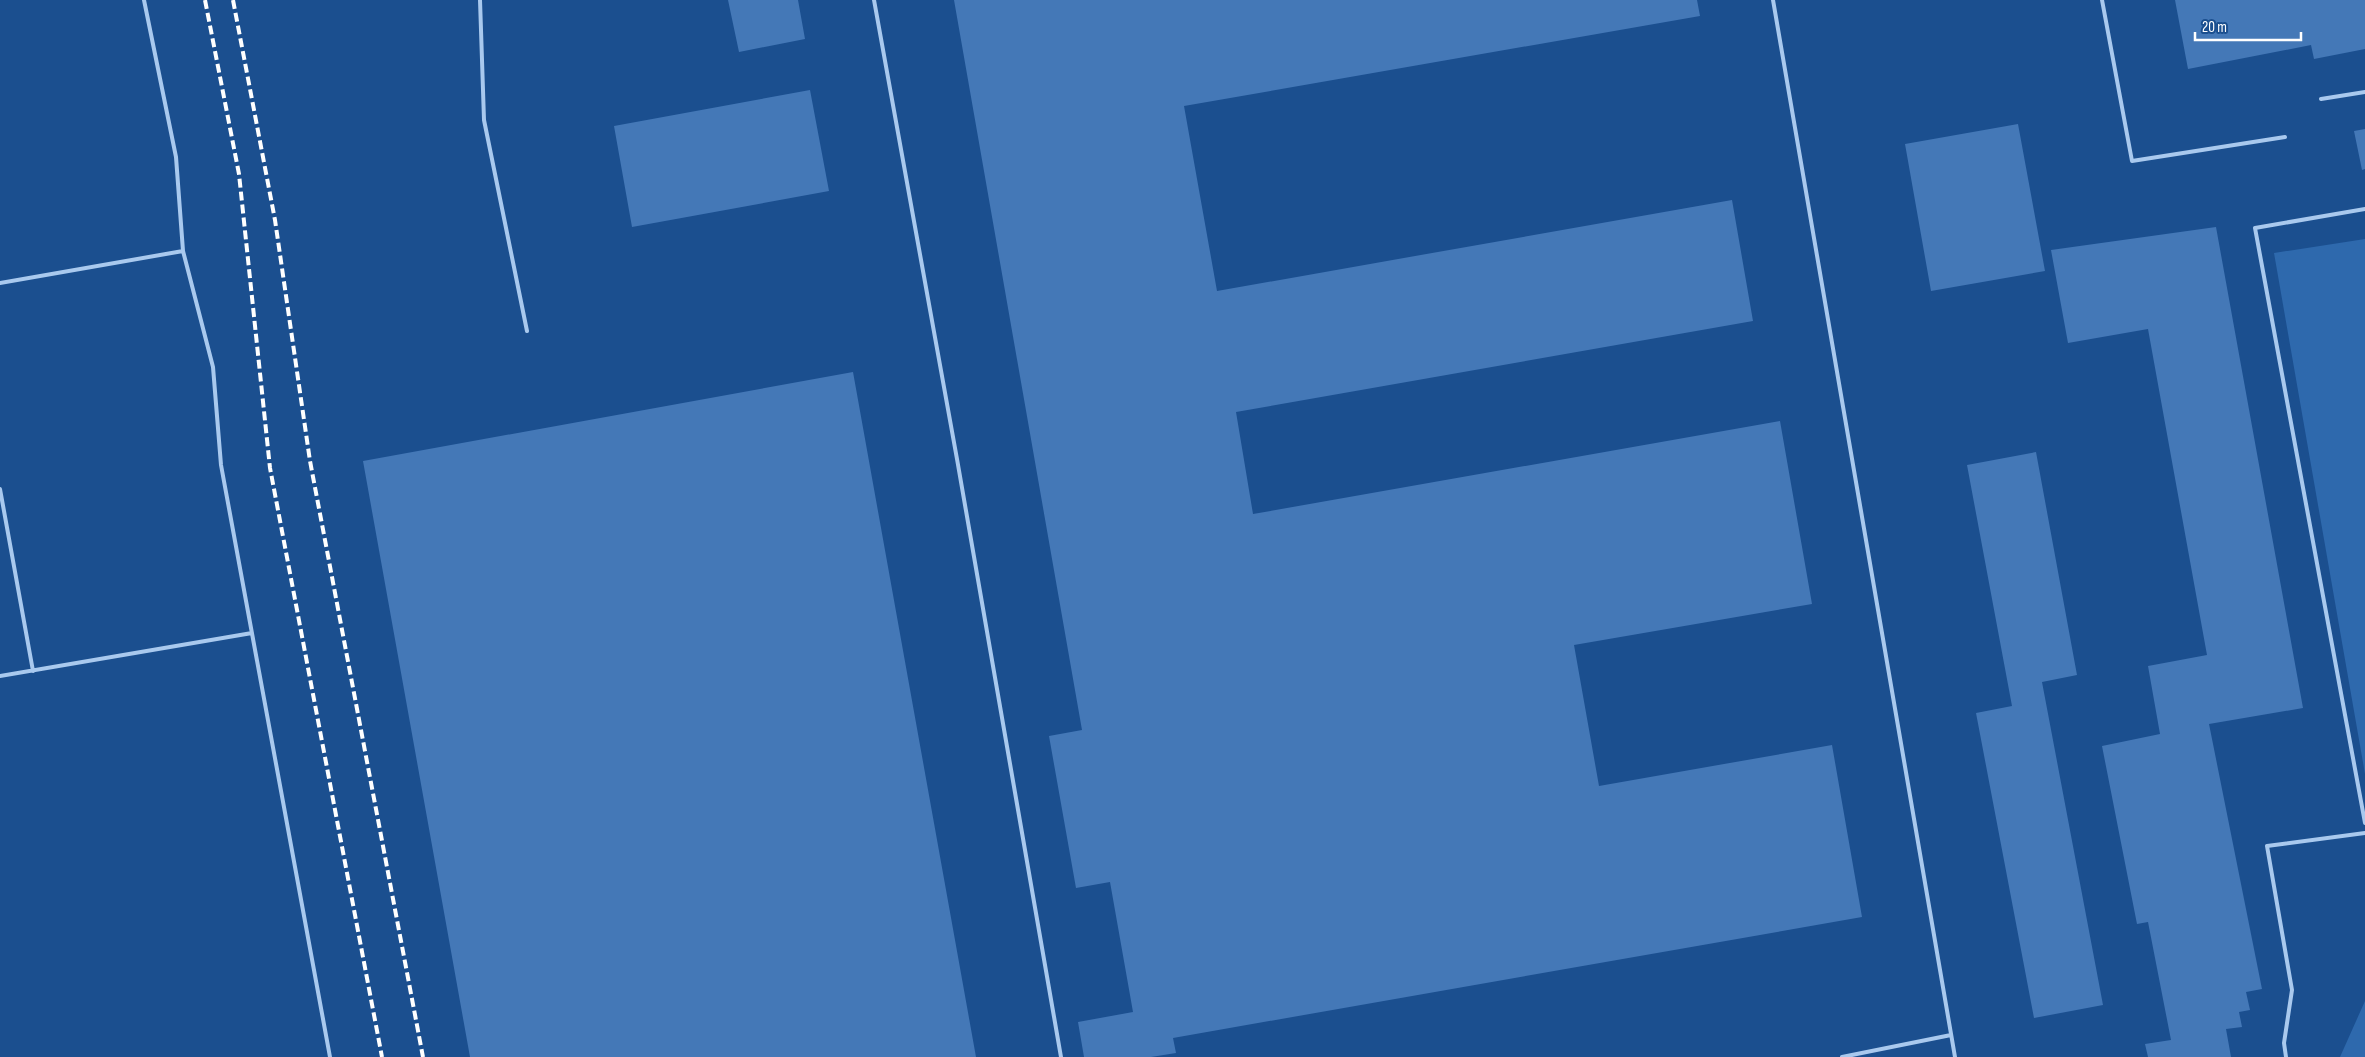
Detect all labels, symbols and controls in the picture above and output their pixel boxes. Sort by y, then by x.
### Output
scale bar [2195,10,2301,42]
text: 20 m [2202,18,2227,37]

